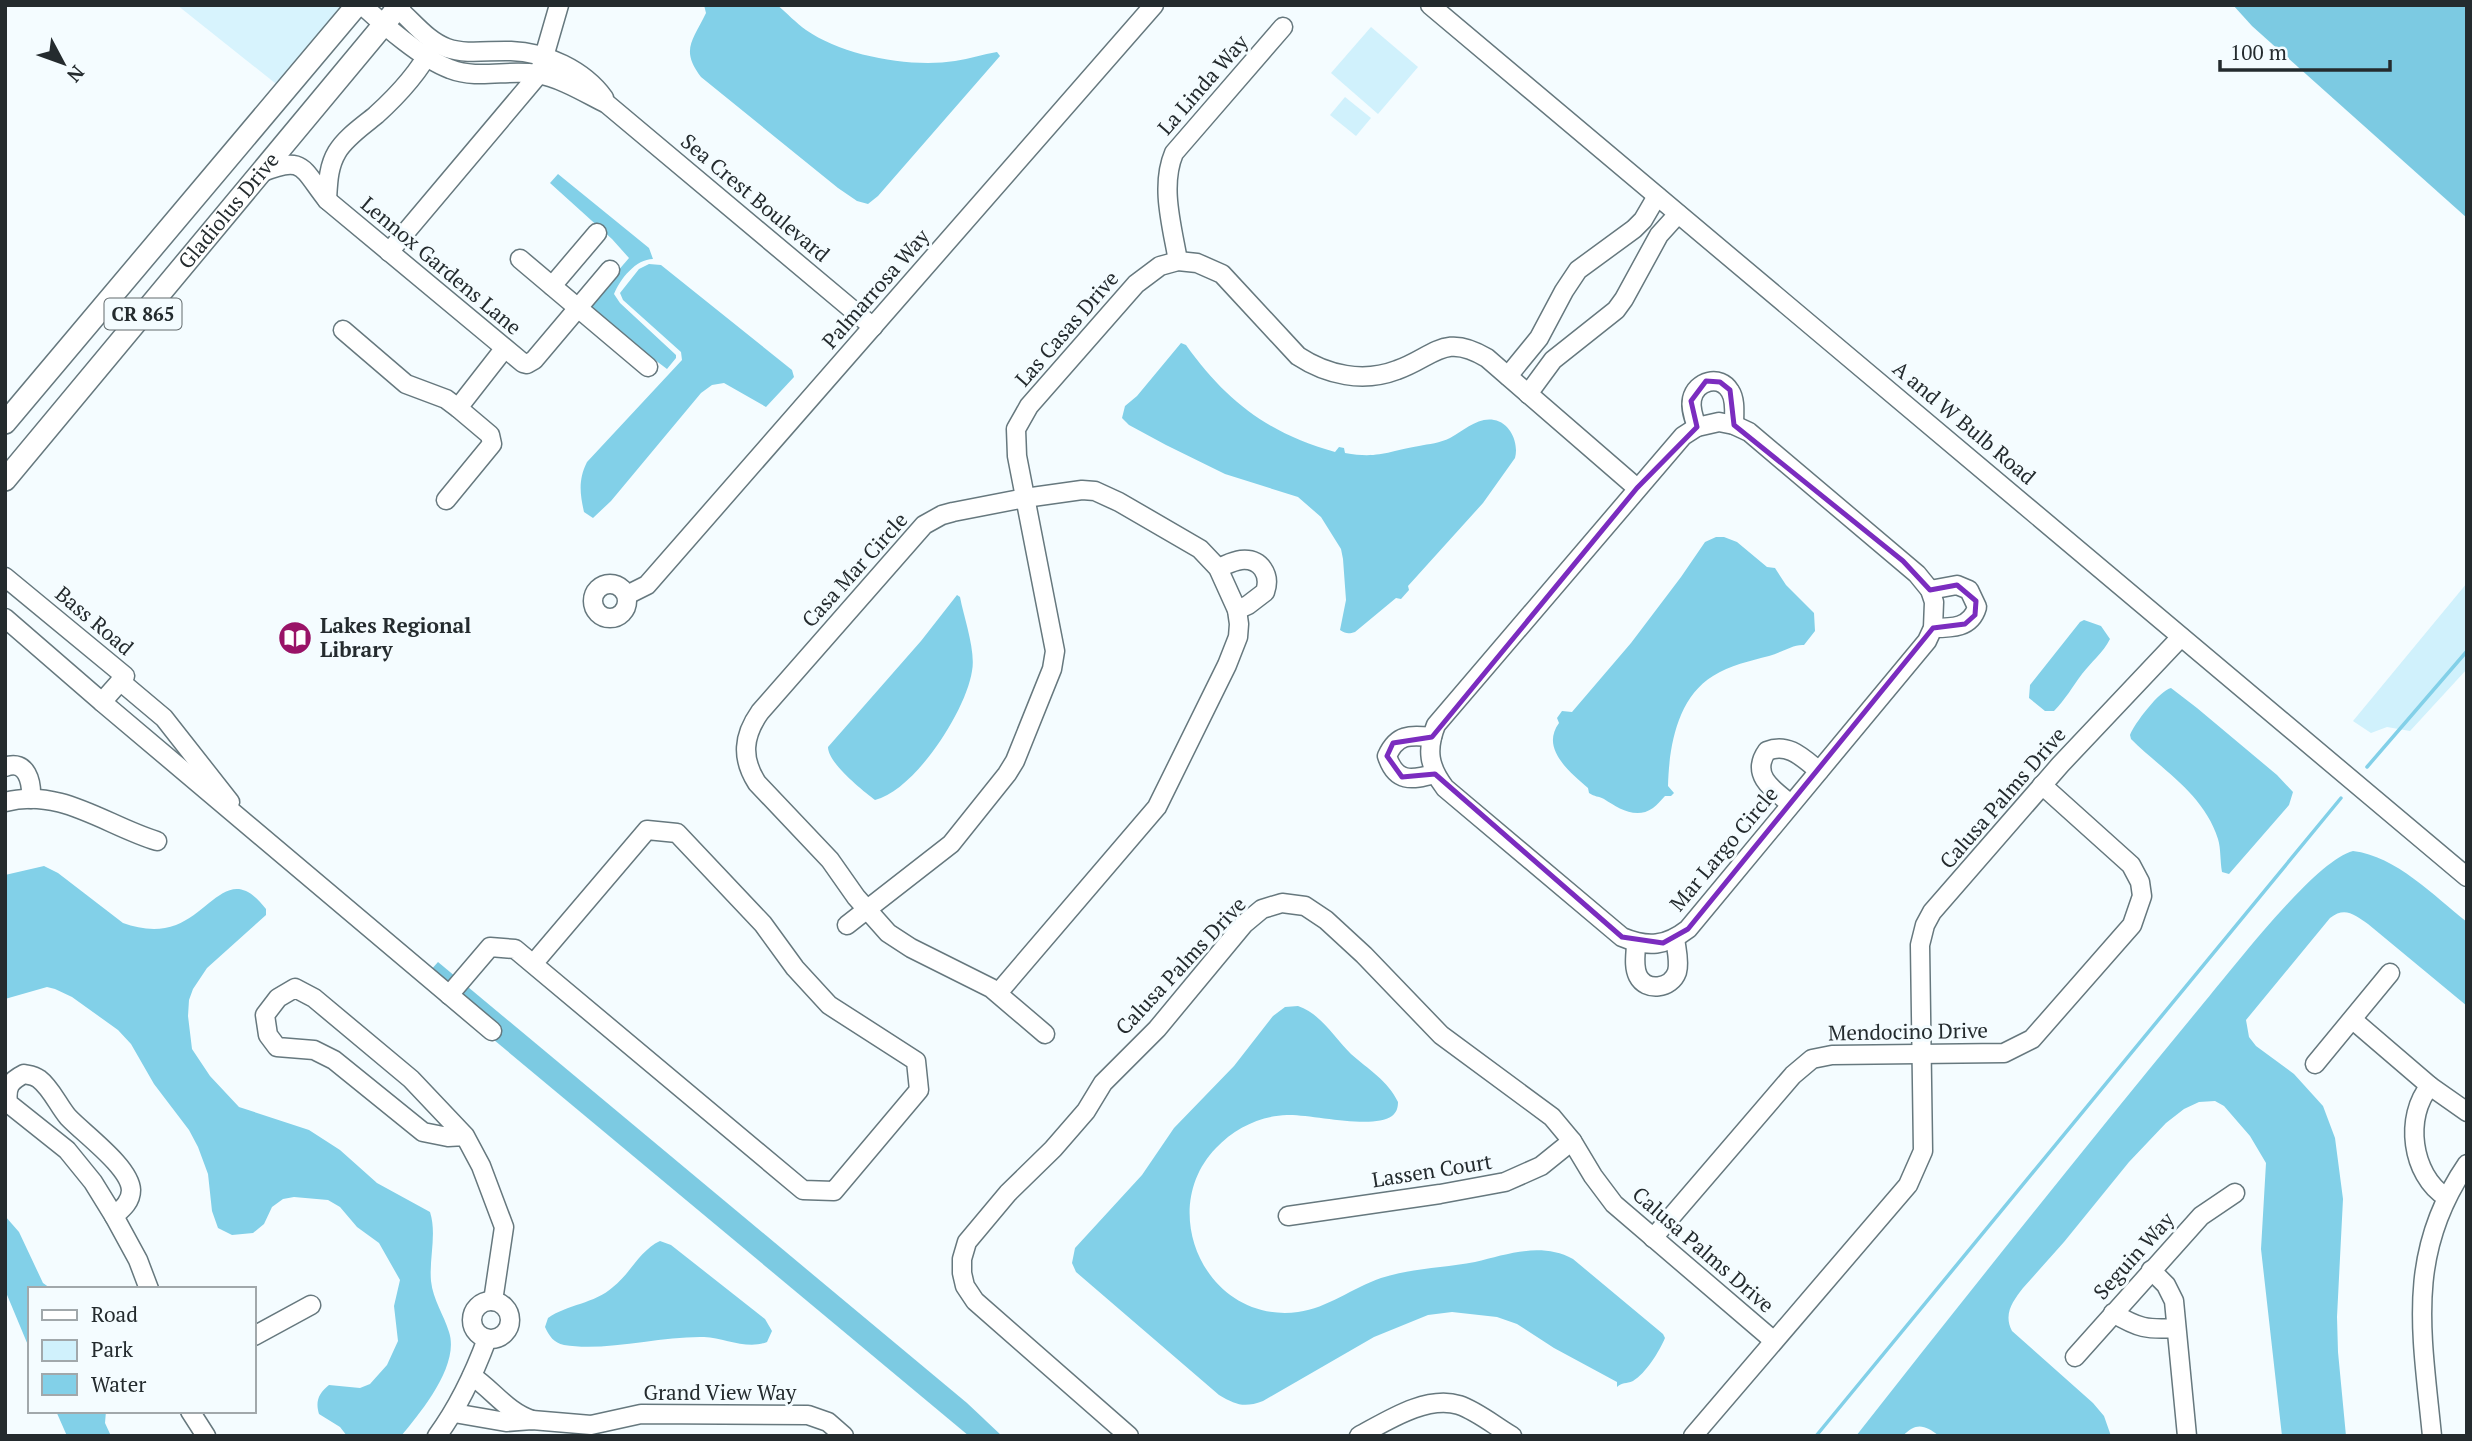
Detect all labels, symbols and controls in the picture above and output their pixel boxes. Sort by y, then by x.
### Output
north arrow [28,28,98,98]
street label: La Linda Way [1151,28,1254,140]
scale bar [2220,28,2390,72]
text: 100 m [2230,38,2287,66]
text: N [62,61,90,89]
street label: Sea Crest Boulevard [676,127,836,268]
street label: Gladiolus Drive [171,146,285,274]
street label: Lennox Gardens Lane [355,190,528,341]
street label: Palmarrosa Way [815,222,935,354]
street label: Las Casas Drive [1008,265,1124,392]
road number: CR 865 [104,298,182,330]
street label: A and W Bulb Road [1887,354,2042,490]
street label: Casa Mar Circle [795,506,913,633]
street label: Bass Road [50,579,140,661]
place label: Lakes Regional Library [320,611,471,663]
library icon: Lakes Regional Library [276,619,314,657]
street label: Calusa Palms Drive [1933,721,2072,874]
street label: Mar Largo Circle [1663,780,1784,917]
street label: Calusa Palms Drive [1109,890,1252,1040]
street label: Mendocino Drive [1828,1016,1988,1046]
street label: Lassen Court [1370,1147,1494,1193]
street label: Calusa Palms Drive [1627,1180,1780,1319]
street label: Seguin Way [2087,1205,2180,1305]
legend [28,1287,256,1413]
text: Road [91,1300,138,1328]
text: Park [91,1335,133,1363]
text: Water [91,1370,146,1398]
street label: Grand View Way [644,1378,797,1406]

